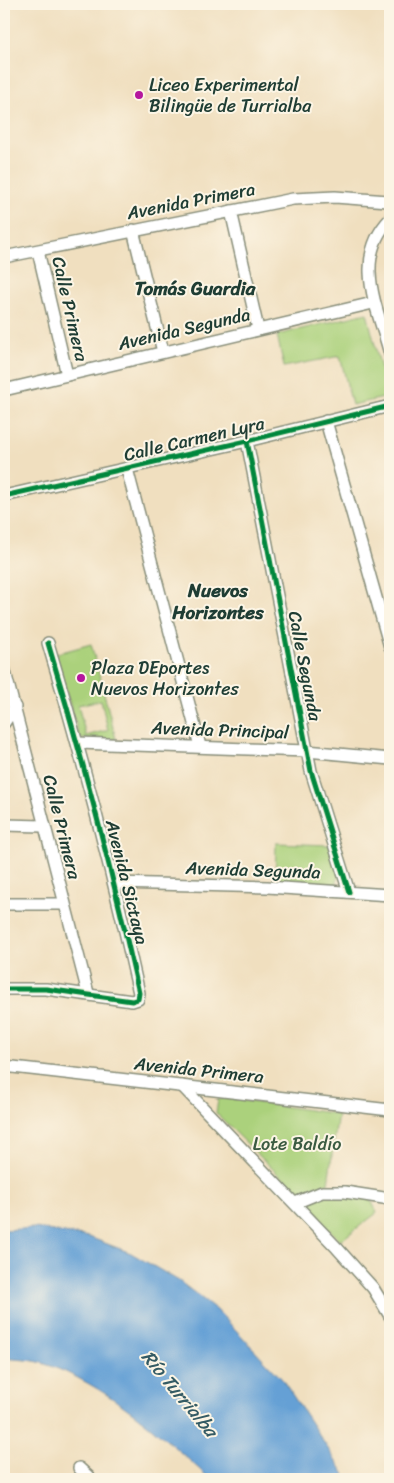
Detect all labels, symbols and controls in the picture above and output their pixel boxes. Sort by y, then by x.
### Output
place label: Liceo Experimental Bilingüe de Turrialba [149,69,312,122]
marker: Liceo Experimental Bilingüe de Turrialba [133,89,145,101]
street label: Avenida Primera [123,173,258,229]
street label: Calle Primera [42,253,98,366]
district label: Tomás Guardia [135,272,256,305]
street label: Avenida Segunda [114,298,253,360]
street label: Calle Carmen Lyra [120,407,268,471]
district label: Nuevos Horizontes [171,574,265,629]
street label: Calle Segunda [279,608,332,725]
place label: Plaza DEportes Nuevos Horizontes [91,652,240,705]
marker: Plaza DEportes Nuevos Horizontes [75,672,87,684]
street label: Avenida Principal [150,712,290,748]
street label: Calle Primera [34,771,91,884]
street label: Avenida Sictaya [96,815,158,948]
street label: Avenida Segunda [184,852,321,888]
street label: Avenida Primera [132,1047,265,1093]
park label: Lote Baldío [253,1128,341,1160]
water label: Río Turrialba [133,1342,228,1446]

